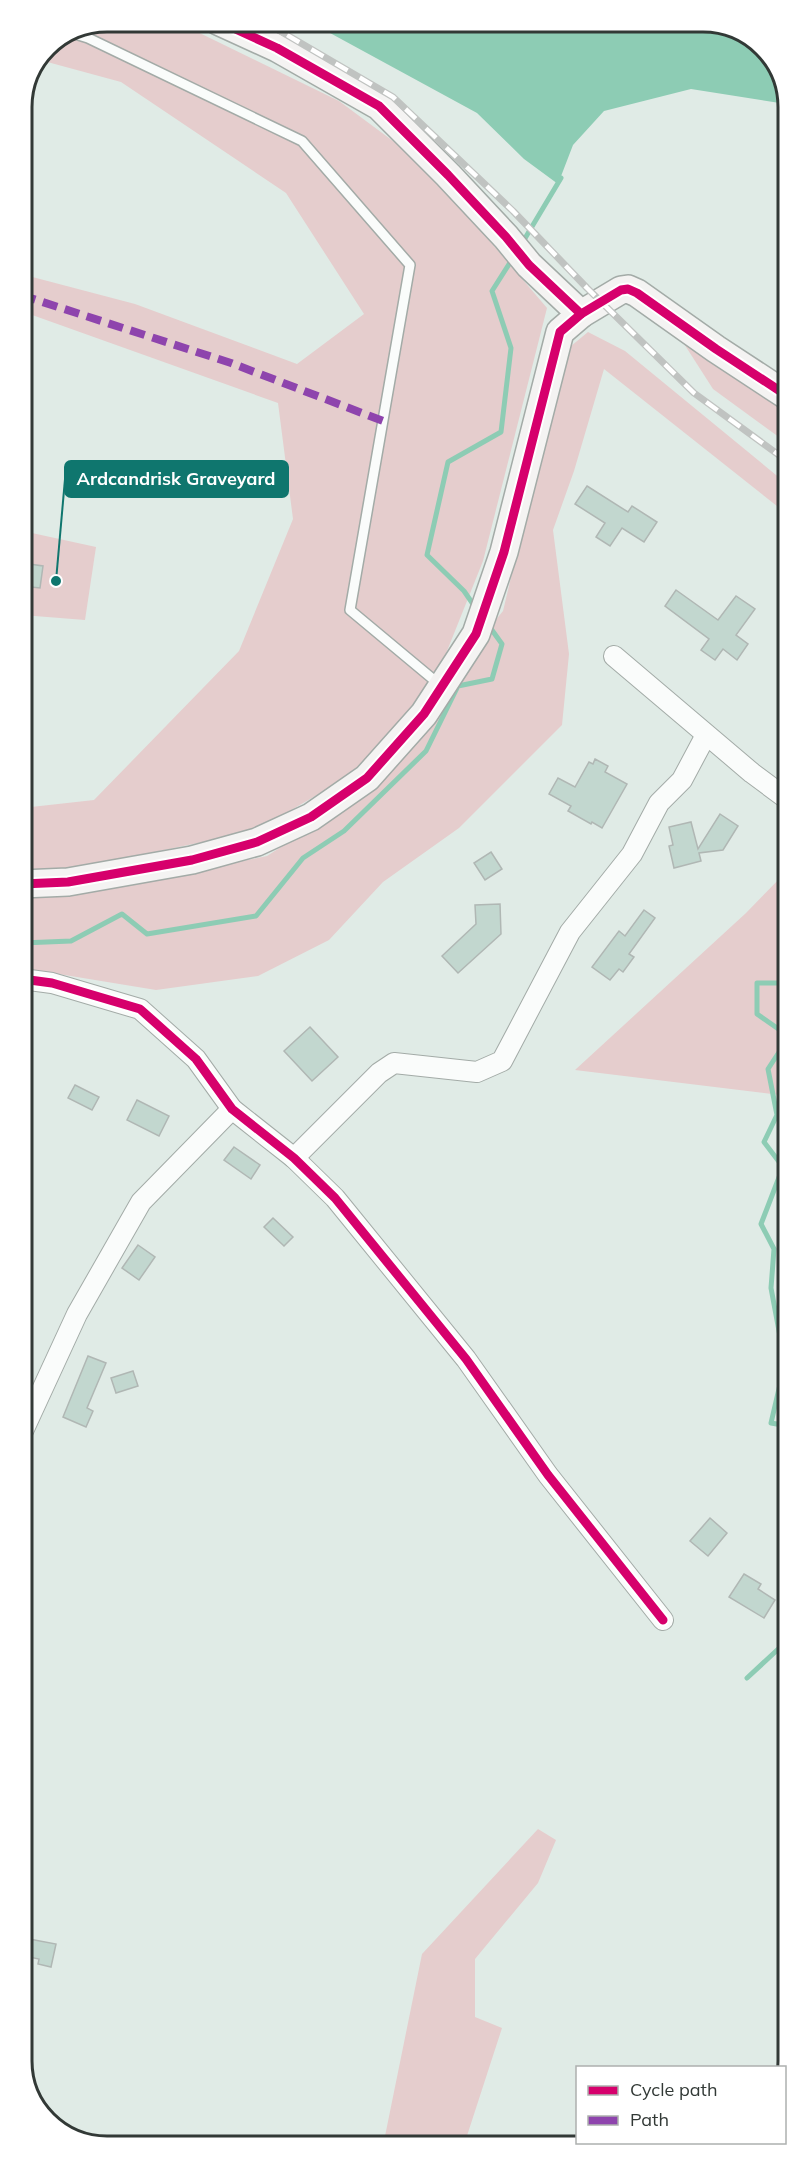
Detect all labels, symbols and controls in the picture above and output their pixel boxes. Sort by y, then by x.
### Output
callout: Ardcandrisk Graveyard [65,461,288,497]
text: Ardcandrisk Graveyard [77,467,276,490]
legend [576,2066,786,2144]
text: Cycle path [630,2078,717,2101]
text: Path [630,2108,669,2131]

